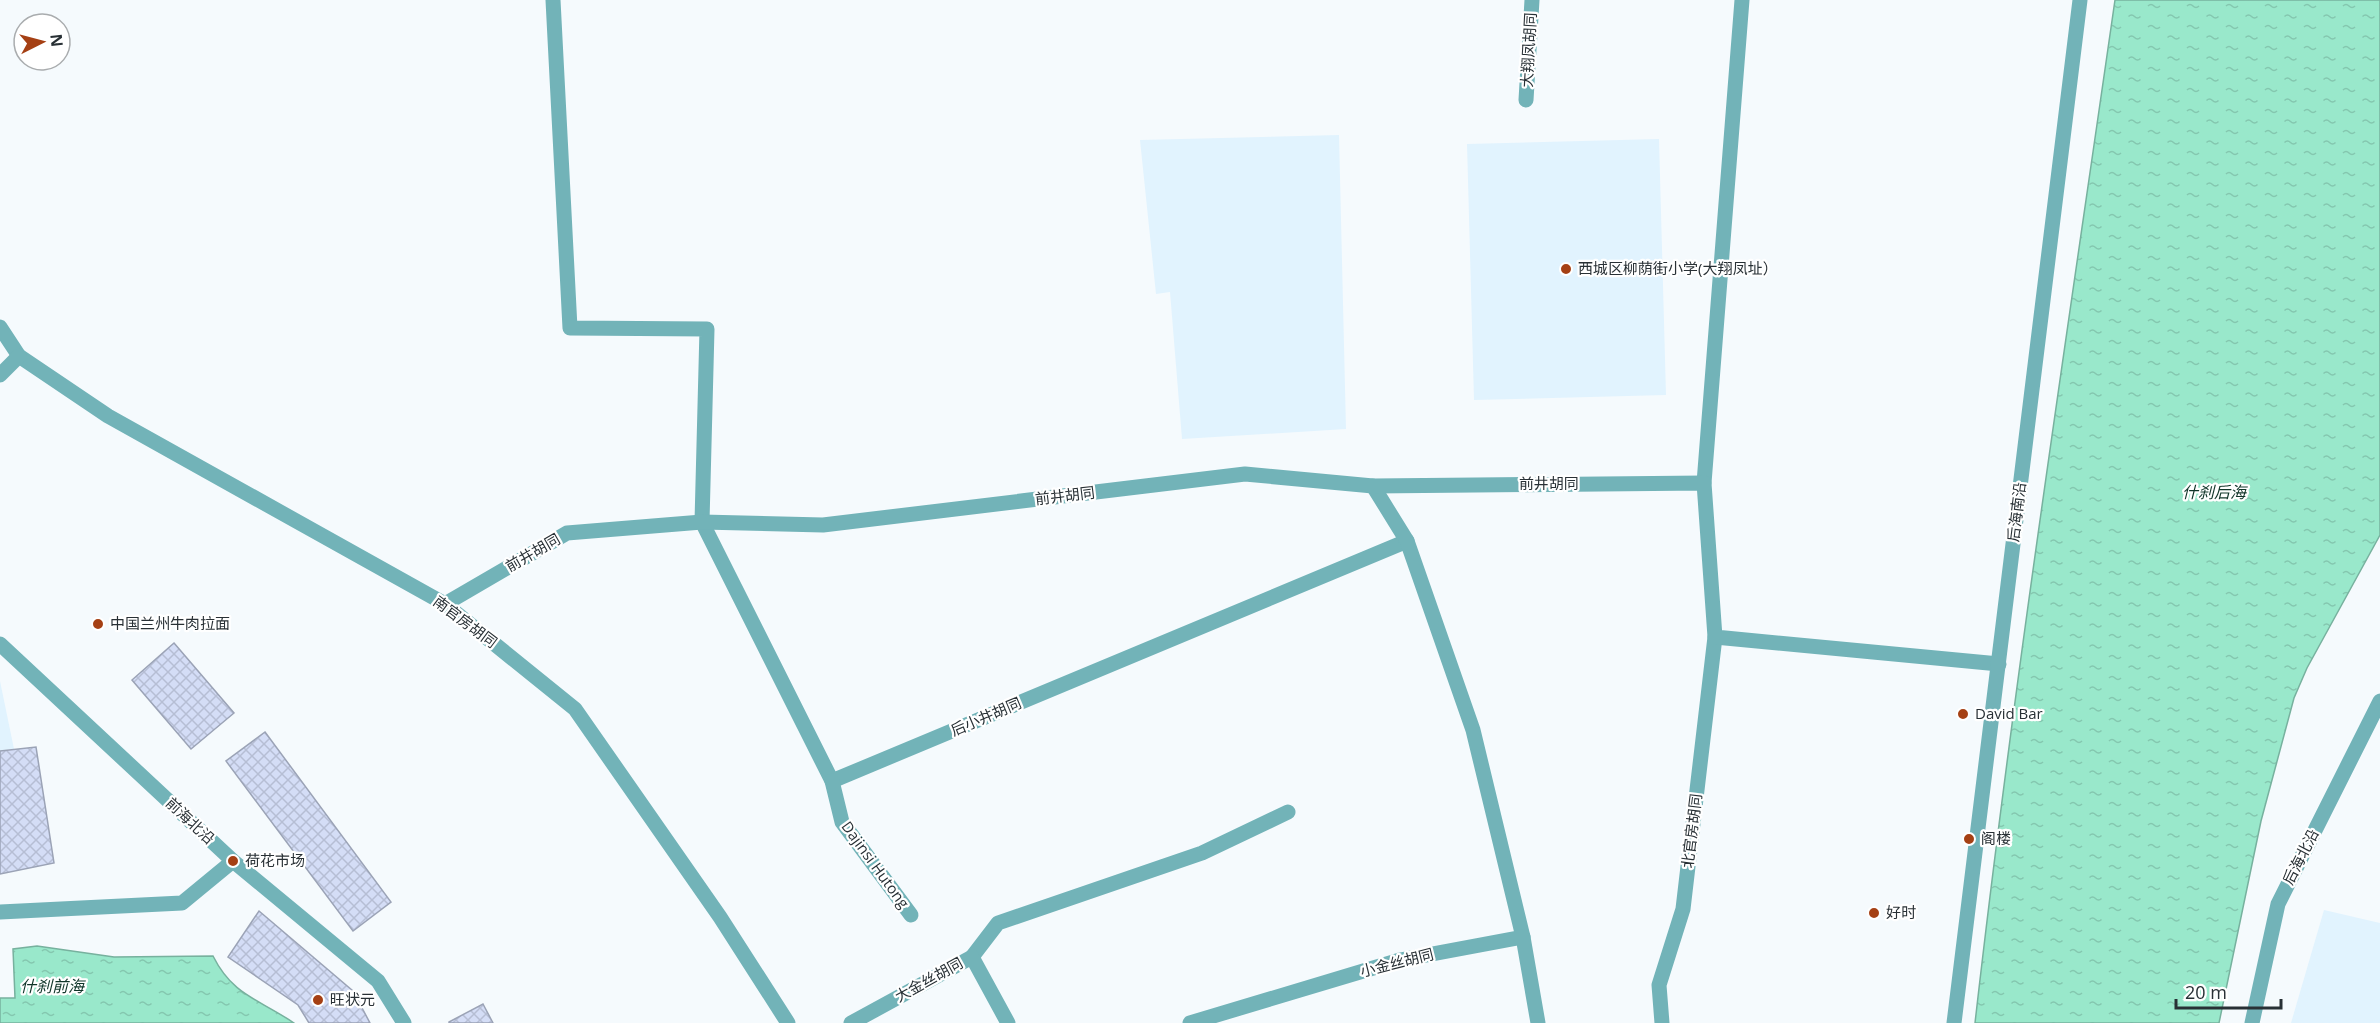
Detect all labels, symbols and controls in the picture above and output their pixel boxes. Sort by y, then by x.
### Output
north arrow [12,12,72,72]
street label: 大翔凤胡同 [1516,12,1540,88]
text: N [45,33,69,48]
place label: 西城区柳荫街小学(大翔凤址） [1578,258,1777,278]
marker: 西城区柳荫街小学(大翔凤址） [1559,262,1573,276]
street label: 前井胡同 [1519,473,1579,493]
street label: 前井胡同 [1034,481,1096,509]
street label: 后海南沿 [2002,481,2030,543]
water label: 什刹后海 [2182,481,2248,503]
street label: 前井胡同 [502,528,563,576]
street label: 南官房胡同 [430,591,502,652]
place label: 中国兰州牛肉拉面 [110,613,230,633]
marker: 中国兰州牛肉拉面 [91,617,105,631]
street label: 后小井胡同 [947,692,1024,740]
place label: David Bar [1975,703,2043,723]
marker: David Bar [1956,707,1970,721]
street label: 前海北沿 [162,792,219,848]
street label: 北官房胡同 [1677,792,1706,869]
street label: Dajinsi Hutong [838,817,914,912]
street label: 后海北沿 [2278,825,2323,888]
place label: 阁楼 [1981,828,2011,848]
marker: 阁楼 [1962,832,1976,846]
place label: 荷花市场 [245,850,305,870]
marker: 荷花市场 [226,854,240,868]
place label: 好时 [1886,902,1916,922]
marker: 好时 [1867,906,1881,920]
street label: 小金丝胡同 [1358,943,1436,981]
street label: 大金丝胡同 [891,952,966,1006]
scale bar [2176,972,2281,1010]
water label: 什刹前海 [20,975,86,997]
text: 20 m [2185,980,2227,1004]
place label: 旺状元 [330,989,375,1009]
marker: 旺状元 [311,993,325,1007]

